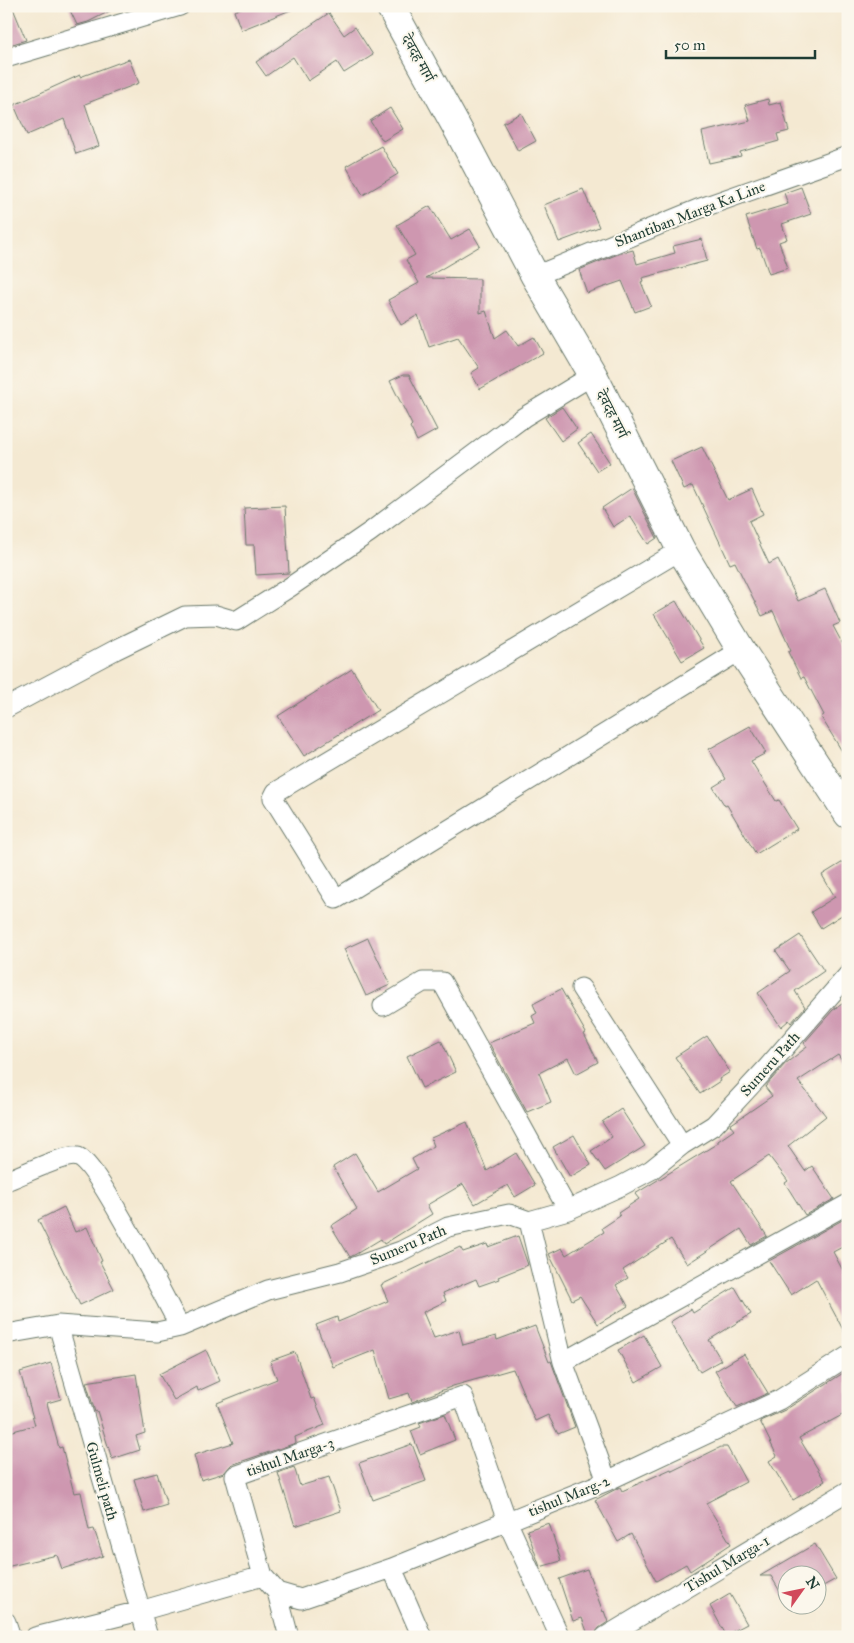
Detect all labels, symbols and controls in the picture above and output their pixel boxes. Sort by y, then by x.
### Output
scale bar [666,28,815,60]
street label: देवदह मार्ग [397,30,439,86]
text: 50 m [674,36,706,54]
street label: Shantiban Marga Ka Line [612,177,768,251]
street label: देवदह मार्ग [592,386,632,442]
street label: Sumeru Path [736,1028,804,1100]
street label: Sumeru Path [367,1221,449,1269]
street label: tishul Marga-3 [244,1434,336,1480]
street label: Gulmeli path [82,1440,122,1523]
street label: tishul Marg-2 [526,1471,613,1521]
street label: Tishul Marga-1 [681,1531,773,1597]
north arrow [776,1566,826,1616]
text: N [802,1574,823,1593]

